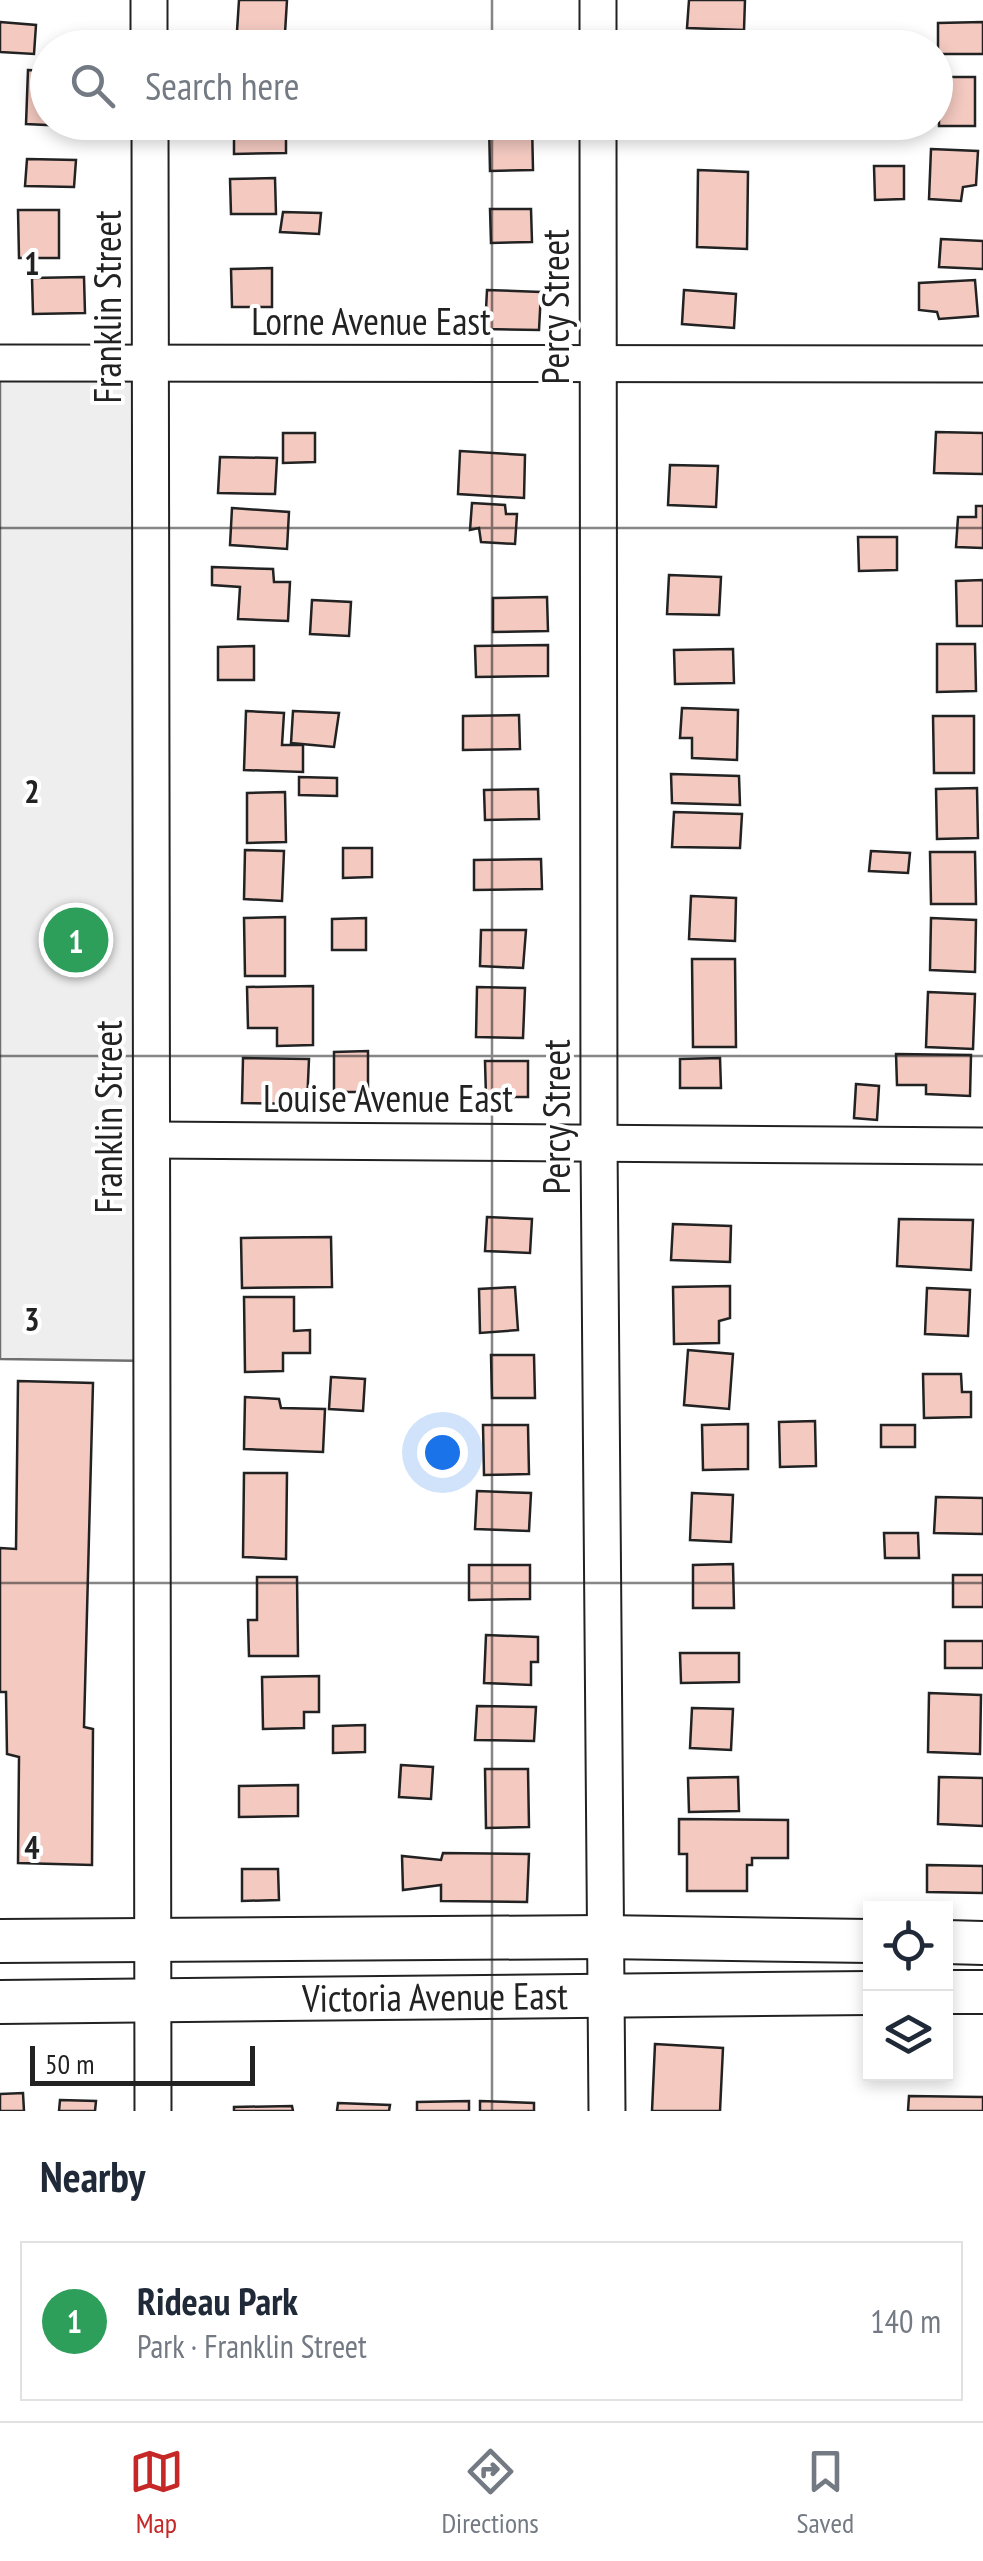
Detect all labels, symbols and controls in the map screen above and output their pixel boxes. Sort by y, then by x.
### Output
search box [30,30,953,140]
icon: search [65,58,120,113]
text: Search here [145,61,299,110]
street label: Franklin Street [82,210,131,404]
street label: Percy Street [530,229,579,385]
text: 1 [24,242,40,284]
street label: Lorne Avenue East [251,296,491,345]
text: 2 [24,770,40,812]
pin: 1 [44,902,108,978]
street label: Franklin Street [83,1020,132,1214]
street label: Percy Street [531,1039,580,1195]
street label: Louise Avenue East [263,1073,513,1122]
text: 3 [24,1298,40,1340]
your location [417,1427,468,1478]
text: 4 [24,1826,40,1868]
map controls [863,1901,953,2081]
button: locate [863,1901,953,1991]
street label: Victoria Avenue East [301,1970,569,2022]
button: layers [863,1991,953,2081]
scale bar [30,2041,255,2086]
text: 50 m [45,2045,94,2082]
text: Nearby [40,2149,145,2204]
text: Rideau Park [137,2276,298,2325]
text: 1 [67,2300,82,2342]
text: 140 m [870,2300,941,2342]
text: Park · Franklin Street [137,2325,367,2367]
tab: Map [129,2444,184,2541]
tab: Directions [441,2444,539,2541]
tab: Saved [796,2444,854,2541]

